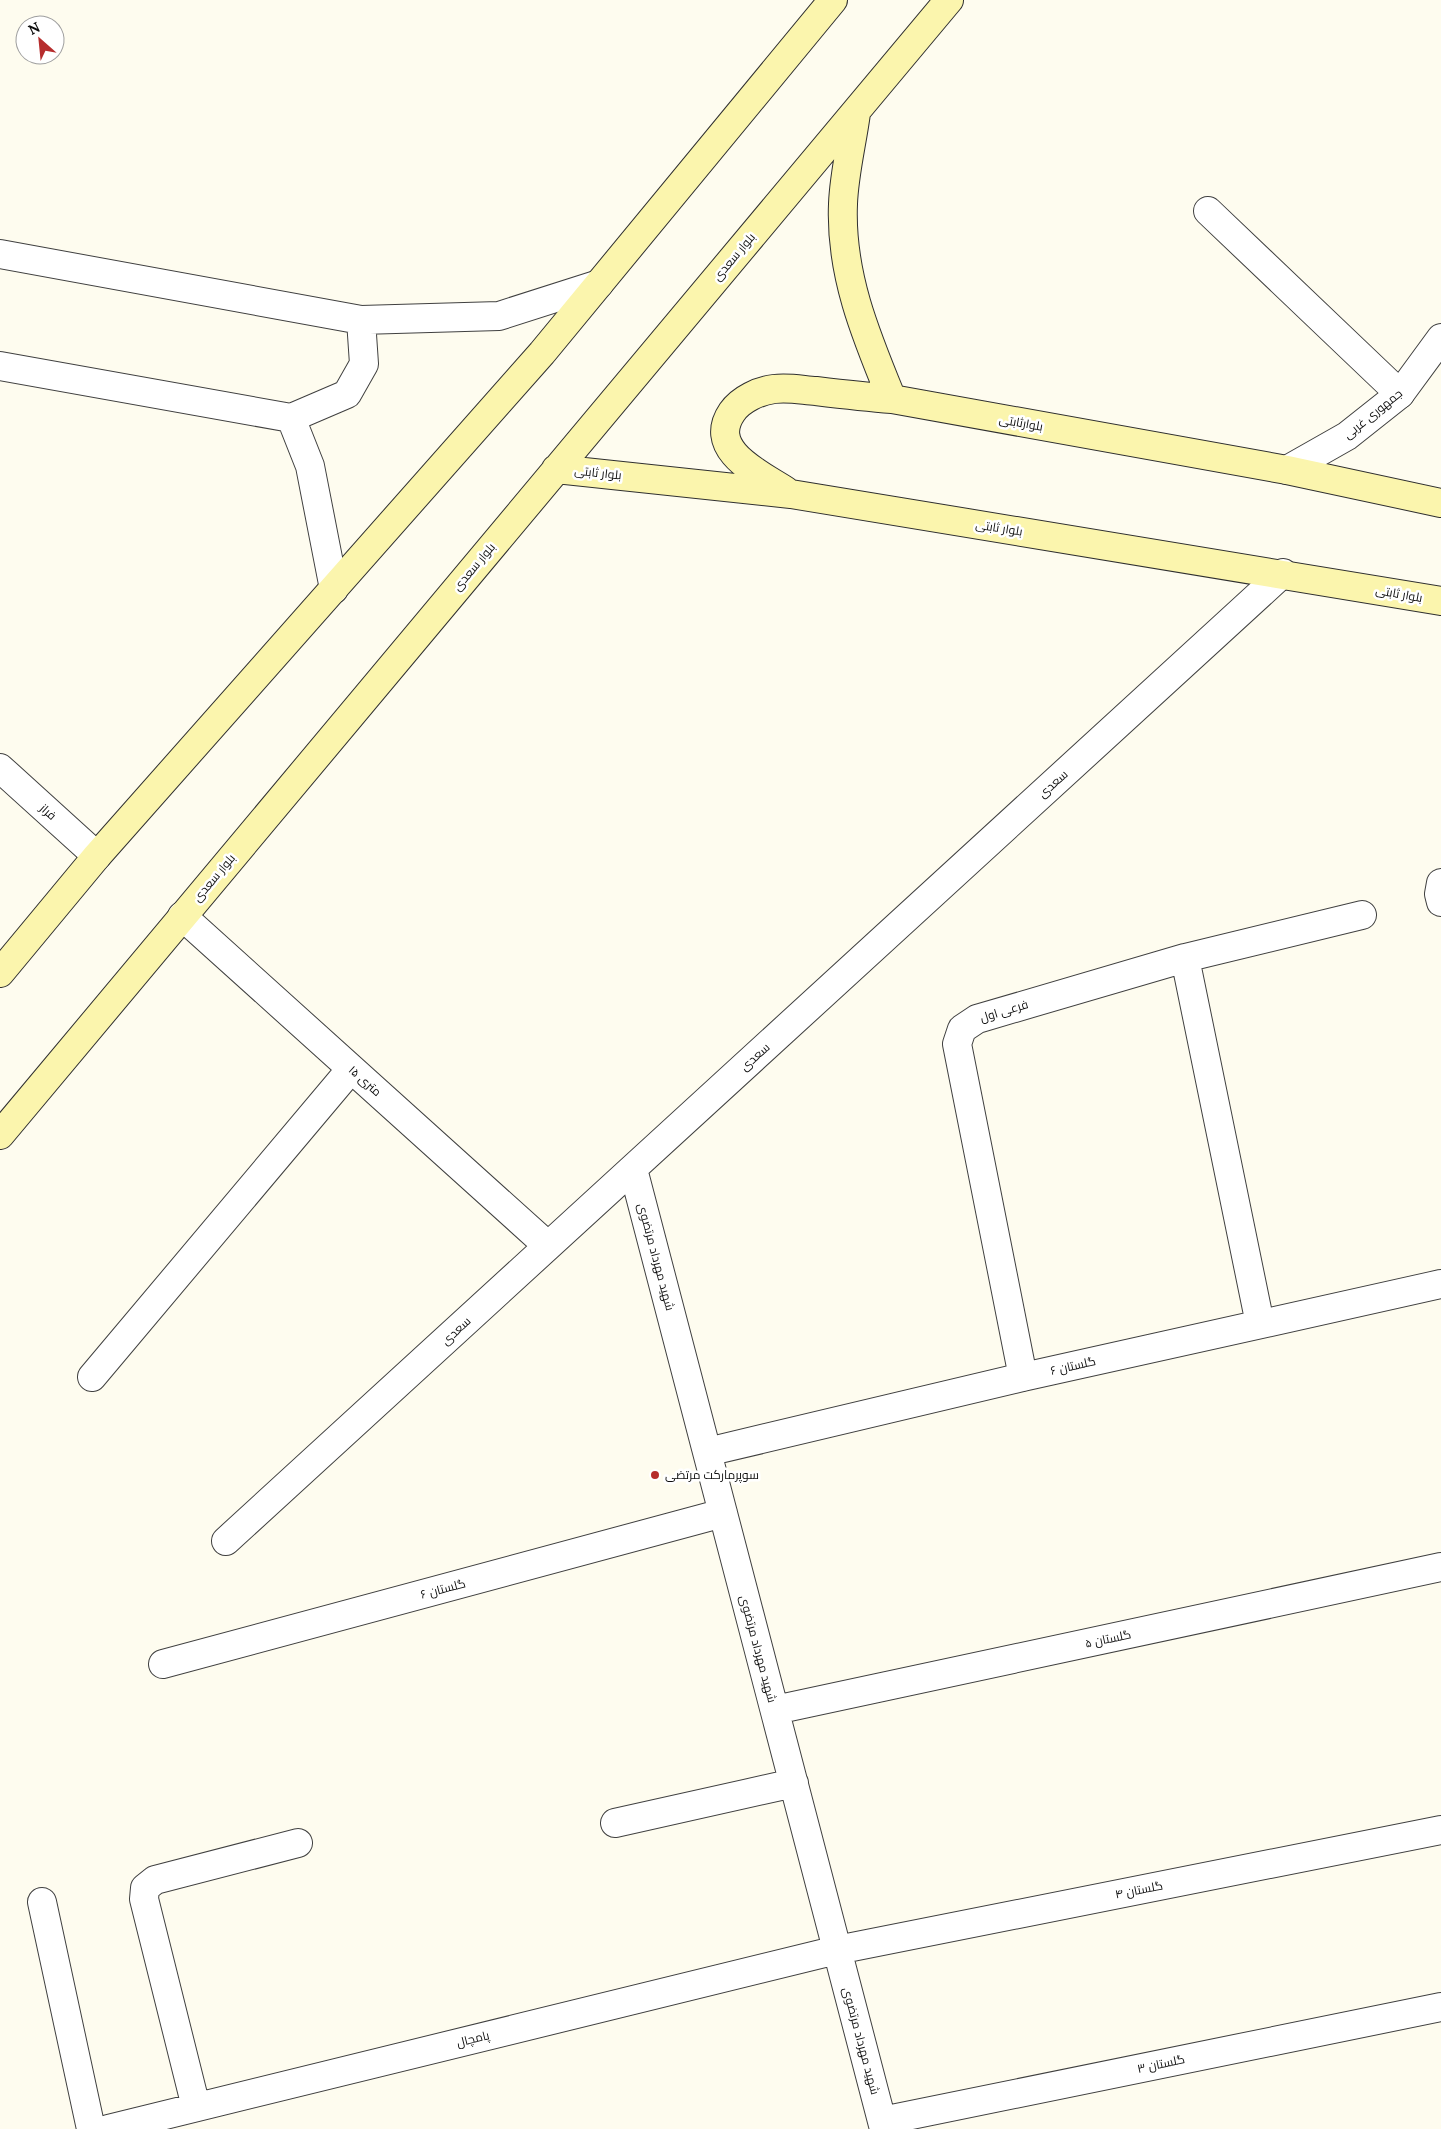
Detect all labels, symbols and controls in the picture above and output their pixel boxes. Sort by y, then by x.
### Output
north arrow [15,15,65,65]
text: N [25,18,43,39]
street label: بلوار سعدی [709,230,758,284]
street label: جمهوری غربی [1340,385,1405,442]
street label: بلوارثابتی [998,411,1044,434]
street label: بلوار ثابتی [574,463,622,482]
street label: بلوار ثابتی [974,516,1024,539]
street label: بلوار سعدی [449,540,498,594]
street label: بلوار ثابتی [1374,582,1424,605]
street label: سعدی [1035,766,1071,801]
street label: فراز [36,800,60,823]
street label: بلوار سعدی [189,851,238,905]
street label: فرعی اول [978,996,1030,1025]
street label: سعدی [737,1039,773,1074]
street label: ۱۵ متری [346,1062,385,1099]
street label: شهید مهرداد مرتضوی [635,1202,678,1312]
street label: سعدی [438,1313,474,1348]
street label: گلستان ۶ [1049,1353,1097,1378]
place label: سوپرمارکت مرتضی [665,1467,759,1484]
marker: سوپرمارکت مرتضی [649,1469,661,1481]
street label: گلستان ۶ [419,1575,467,1602]
street label: شهید مهرداد مرتضوی [737,1594,780,1704]
street label: گلستان ۵ [1083,1626,1132,1651]
street label: گلستان ۴ [1114,1878,1164,1901]
street label: شهید مهرداد مرتضوی [840,1986,883,2096]
street label: پامچال [455,2027,492,2052]
street label: گلستان ۳ [1136,2051,1186,2076]

